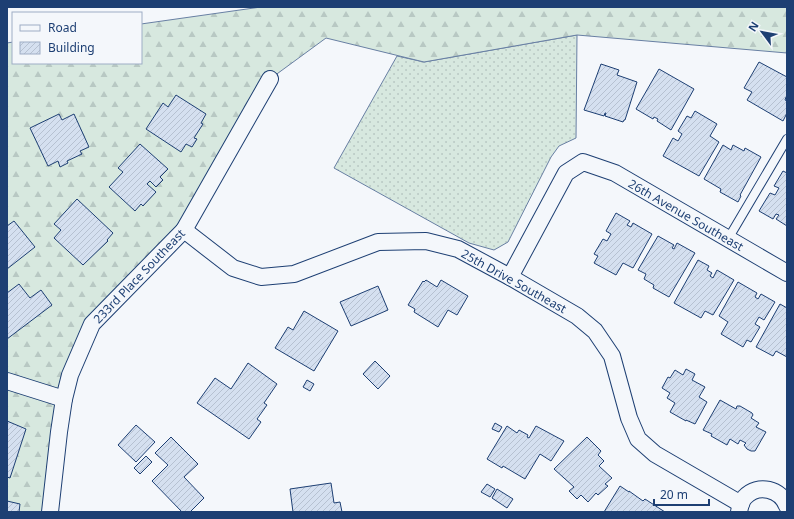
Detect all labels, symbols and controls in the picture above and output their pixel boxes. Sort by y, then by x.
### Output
legend [12,12,142,64]
north arrow [742,12,782,52]
text: Road [48,19,77,36]
text: N [744,19,762,34]
text: Building [48,39,95,56]
street label: 26th Avenue Southeast [625,175,747,255]
street label: 233rd Place Southeast [89,225,189,327]
street label: 25th Drive Southeast [458,245,570,317]
scale bar [654,481,709,507]
text: 20 m [660,486,688,503]

